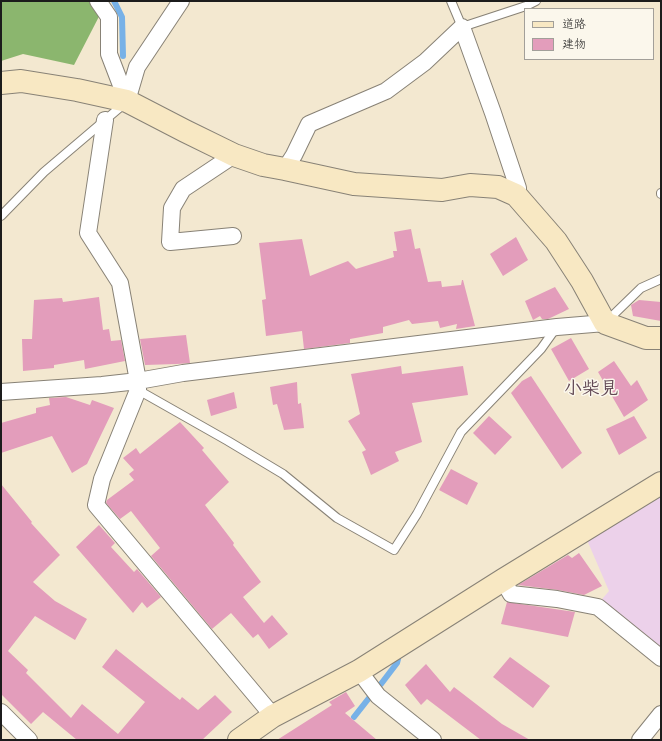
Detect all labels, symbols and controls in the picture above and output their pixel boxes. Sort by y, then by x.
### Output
legend [524,8,654,60]
text: 道路 [562,17,586,34]
text: 建物 [562,37,586,54]
district label: 小柴見 [564,381,618,403]

